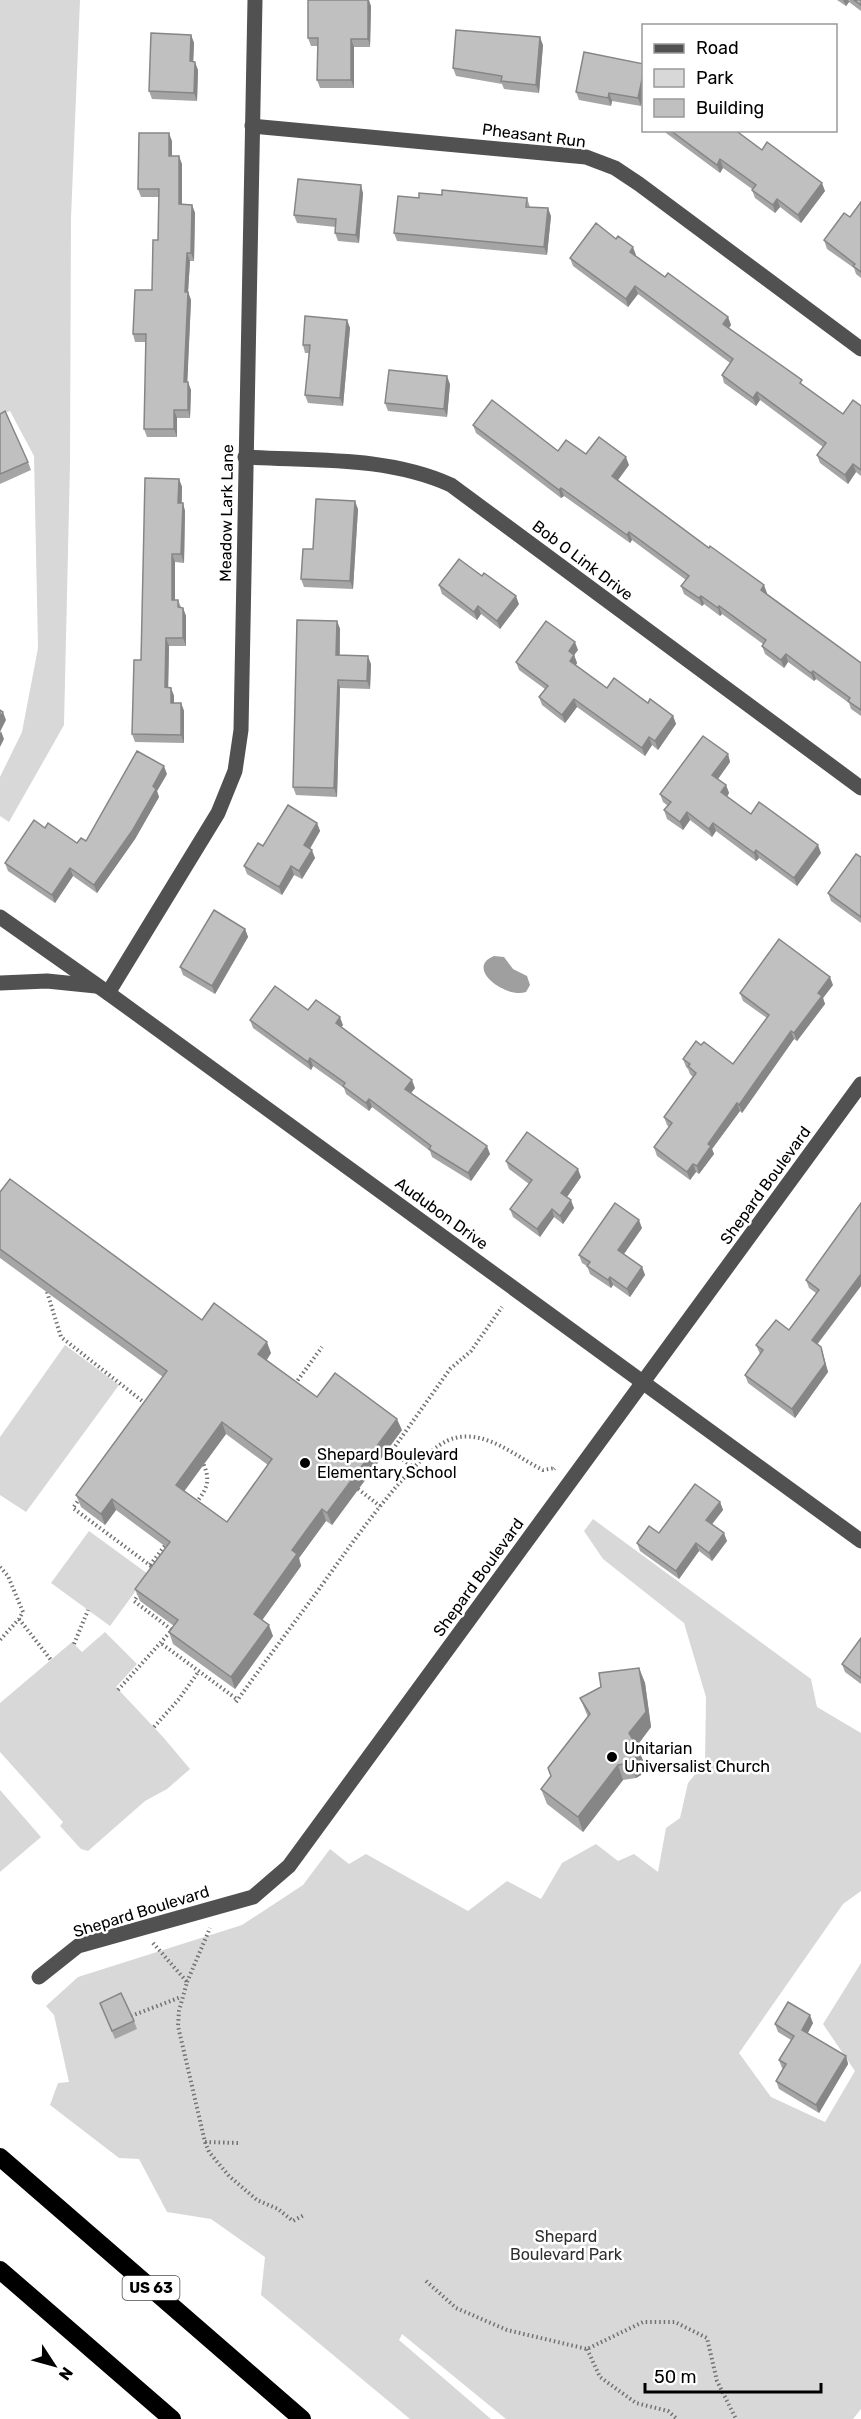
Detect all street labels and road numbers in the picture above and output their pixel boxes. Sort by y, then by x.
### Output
street label: Pheasant Run [481,120,587,151]
street label: Meadow Lark Lane [216,444,237,582]
street label: Bob O Link Drive [529,516,637,604]
street label: Shepard Boulevard [716,1123,815,1248]
street label: Audubon Drive [392,1173,492,1254]
street label: Shepard Boulevard [429,1515,528,1640]
street label: Shepard Boulevard [71,1882,211,1941]
road number: US 63 [122,2276,180,2300]

